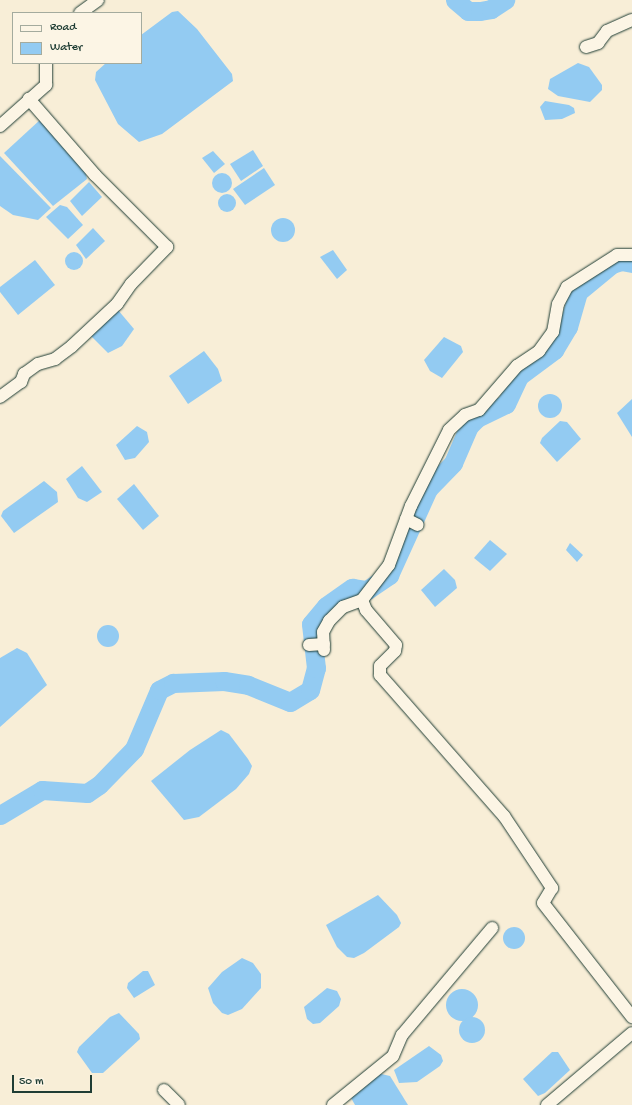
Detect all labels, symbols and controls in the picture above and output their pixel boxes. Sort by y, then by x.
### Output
legend [12,12,142,64]
text: Road [50,21,76,35]
text: Water [50,41,82,55]
scale bar [14,1067,94,1093]
text: 50 m [19,1075,44,1089]

